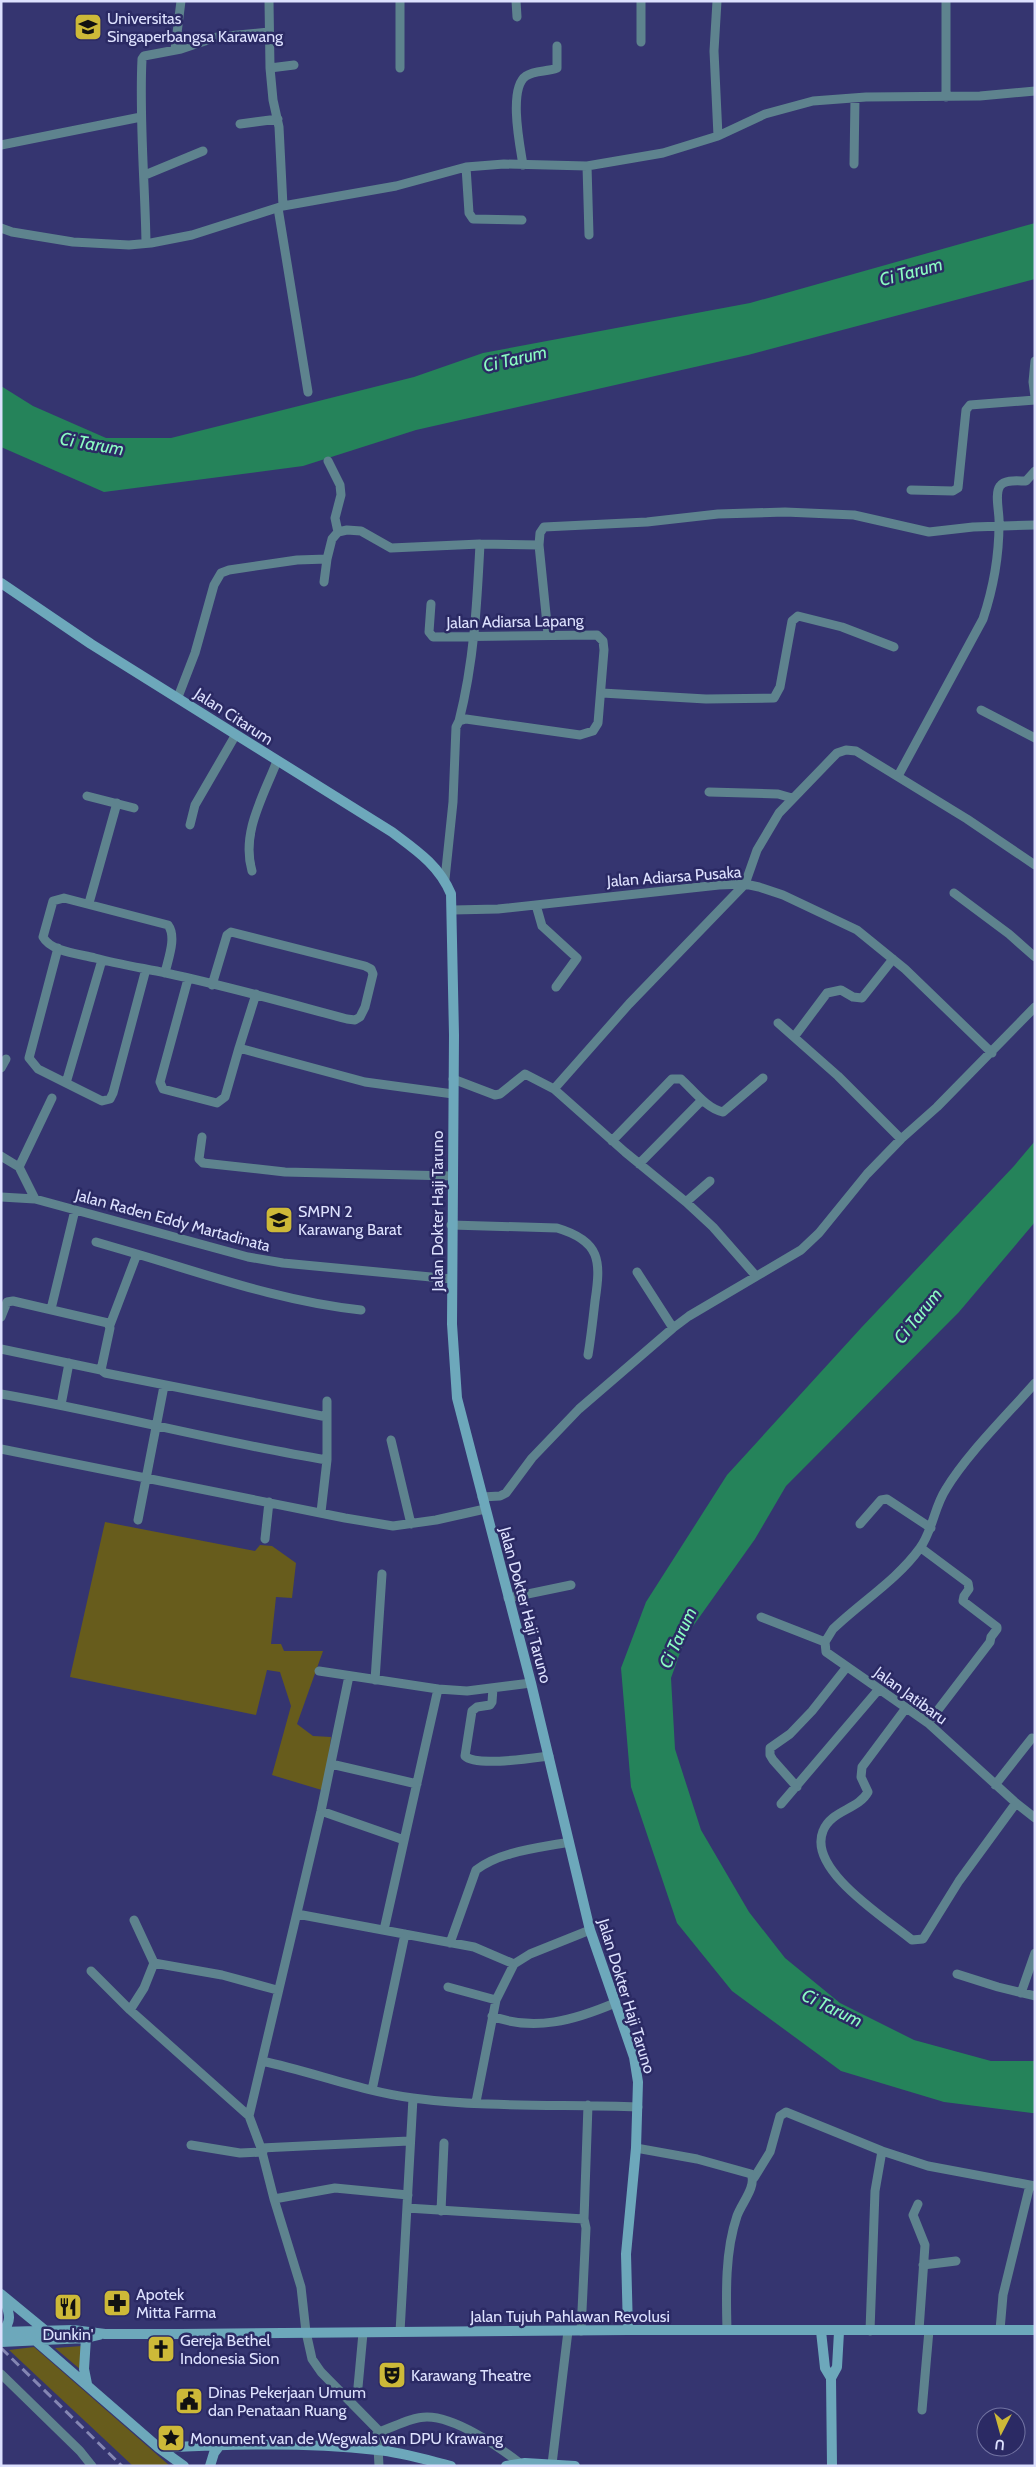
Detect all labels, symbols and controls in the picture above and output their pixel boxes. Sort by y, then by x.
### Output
place label: Universitas Singaperbangsa Karawang [107,9,284,46]
school or university icon: Universitas Singaperbangsa Karawang [73,12,103,42]
water label: Ci Tarum [877,253,945,291]
water label: Ci Tarum [481,341,549,377]
water label: Ci Tarum [58,428,126,460]
street label: Jalan Adiarsa Lapang [445,611,585,632]
street label: Jalan Citarum [190,683,277,749]
street label: Jalan Adiarsa Pusaka [605,862,742,891]
street label: Jalan Dokter Haji Taruno [428,1130,447,1292]
street label: Jalan Raden Eddy Martadinata [72,1185,273,1256]
place label: SMPN 2 Karawang Barat [298,1202,403,1239]
school or university icon: SMPN 2 Karawang Barat [264,1205,294,1235]
water label: Ci Tarum [889,1284,947,1348]
street label: Jalan Dokter Haji Taruno [495,1524,556,1685]
water label: Ci Tarum [654,1604,702,1672]
street label: Jalan Jatibaru [870,1662,951,1728]
street label: Jalan Dokter Haji Taruno [594,1915,659,2076]
water label: Ci Tarum [798,1984,866,2032]
place label: Apotek Mitta Farma [136,2285,217,2322]
pharmacy icon: Apotek Mitta Farma [102,2288,132,2318]
restaurant icon: Dunkin' [53,2292,83,2322]
street label: Jalan Tujuh Pahlawan Revolusi [469,2307,670,2326]
place label: Dunkin' [43,2325,94,2344]
place label: Gereja Bethel Indonesia Sion [180,2331,279,2368]
church icon: Gereja Bethel Indonesia Sion [146,2334,176,2364]
theatre icon: Karawang Theatre [377,2360,407,2390]
place label: Karawang Theatre [411,2366,531,2385]
place label: Dinas Pekerjaan Umum dan Penataan Ruang [208,2383,366,2420]
public building icon: Dinas Pekerjaan Umum dan Penataan Ruang [174,2386,204,2416]
north arrow [976,2407,1026,2457]
place icon: Monument van de Wegwals van DPU Krawang [156,2423,186,2453]
place label: Monument van de Wegwals van DPU Krawang [190,2429,504,2448]
text: U [994,2435,1006,2454]

